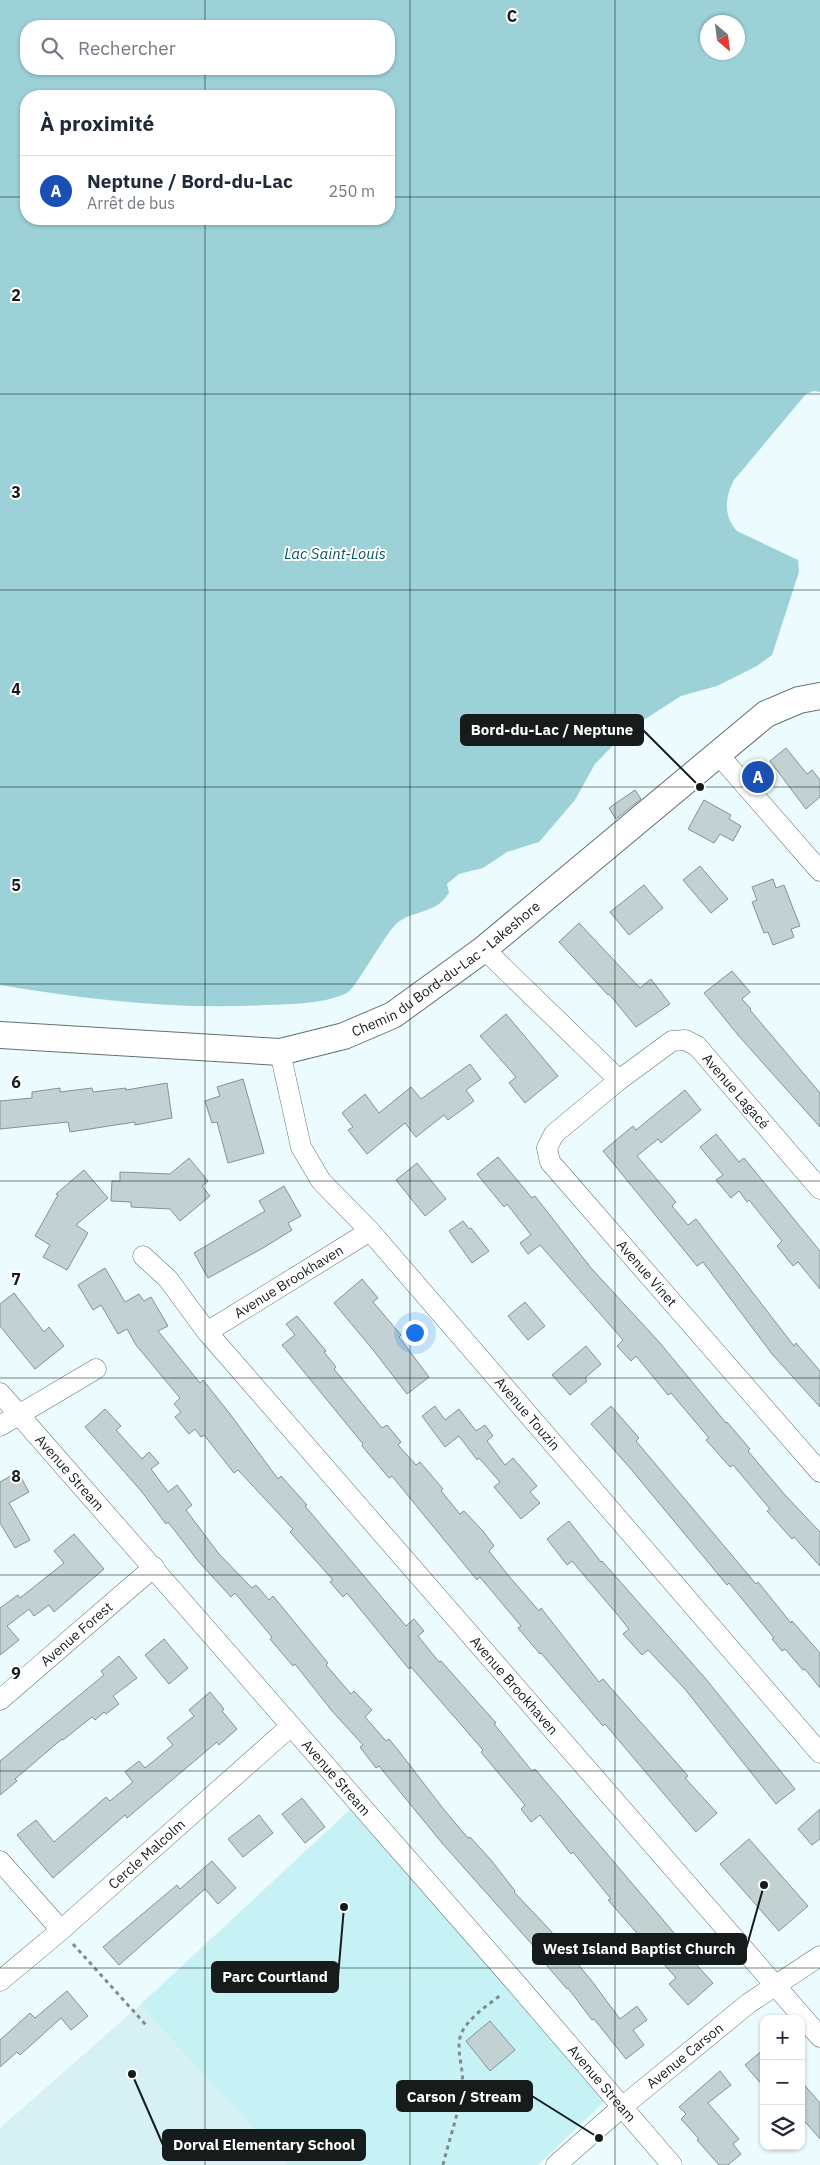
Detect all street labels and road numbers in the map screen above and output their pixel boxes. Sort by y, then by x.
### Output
street label: Chemin du Bord-du-Lac - Lakeshore [349,897,544,1041]
street label: Avenue Lagacé [698,1050,774,1133]
street label: Avenue Vinet [613,1236,681,1310]
street label: Avenue Brookhaven [231,1241,347,1322]
street label: Avenue Touzin [491,1373,564,1454]
street label: Avenue Stream [32,1431,108,1515]
street label: Avenue Forest [37,1598,116,1670]
street label: Avenue Brookhaven [466,1632,562,1738]
street label: Avenue Stream [298,1736,375,1820]
street label: Cercle Malcolm [104,1815,189,1893]
street label: Avenue Carson [643,2019,727,2092]
street label: Avenue Stream [564,2041,640,2126]

